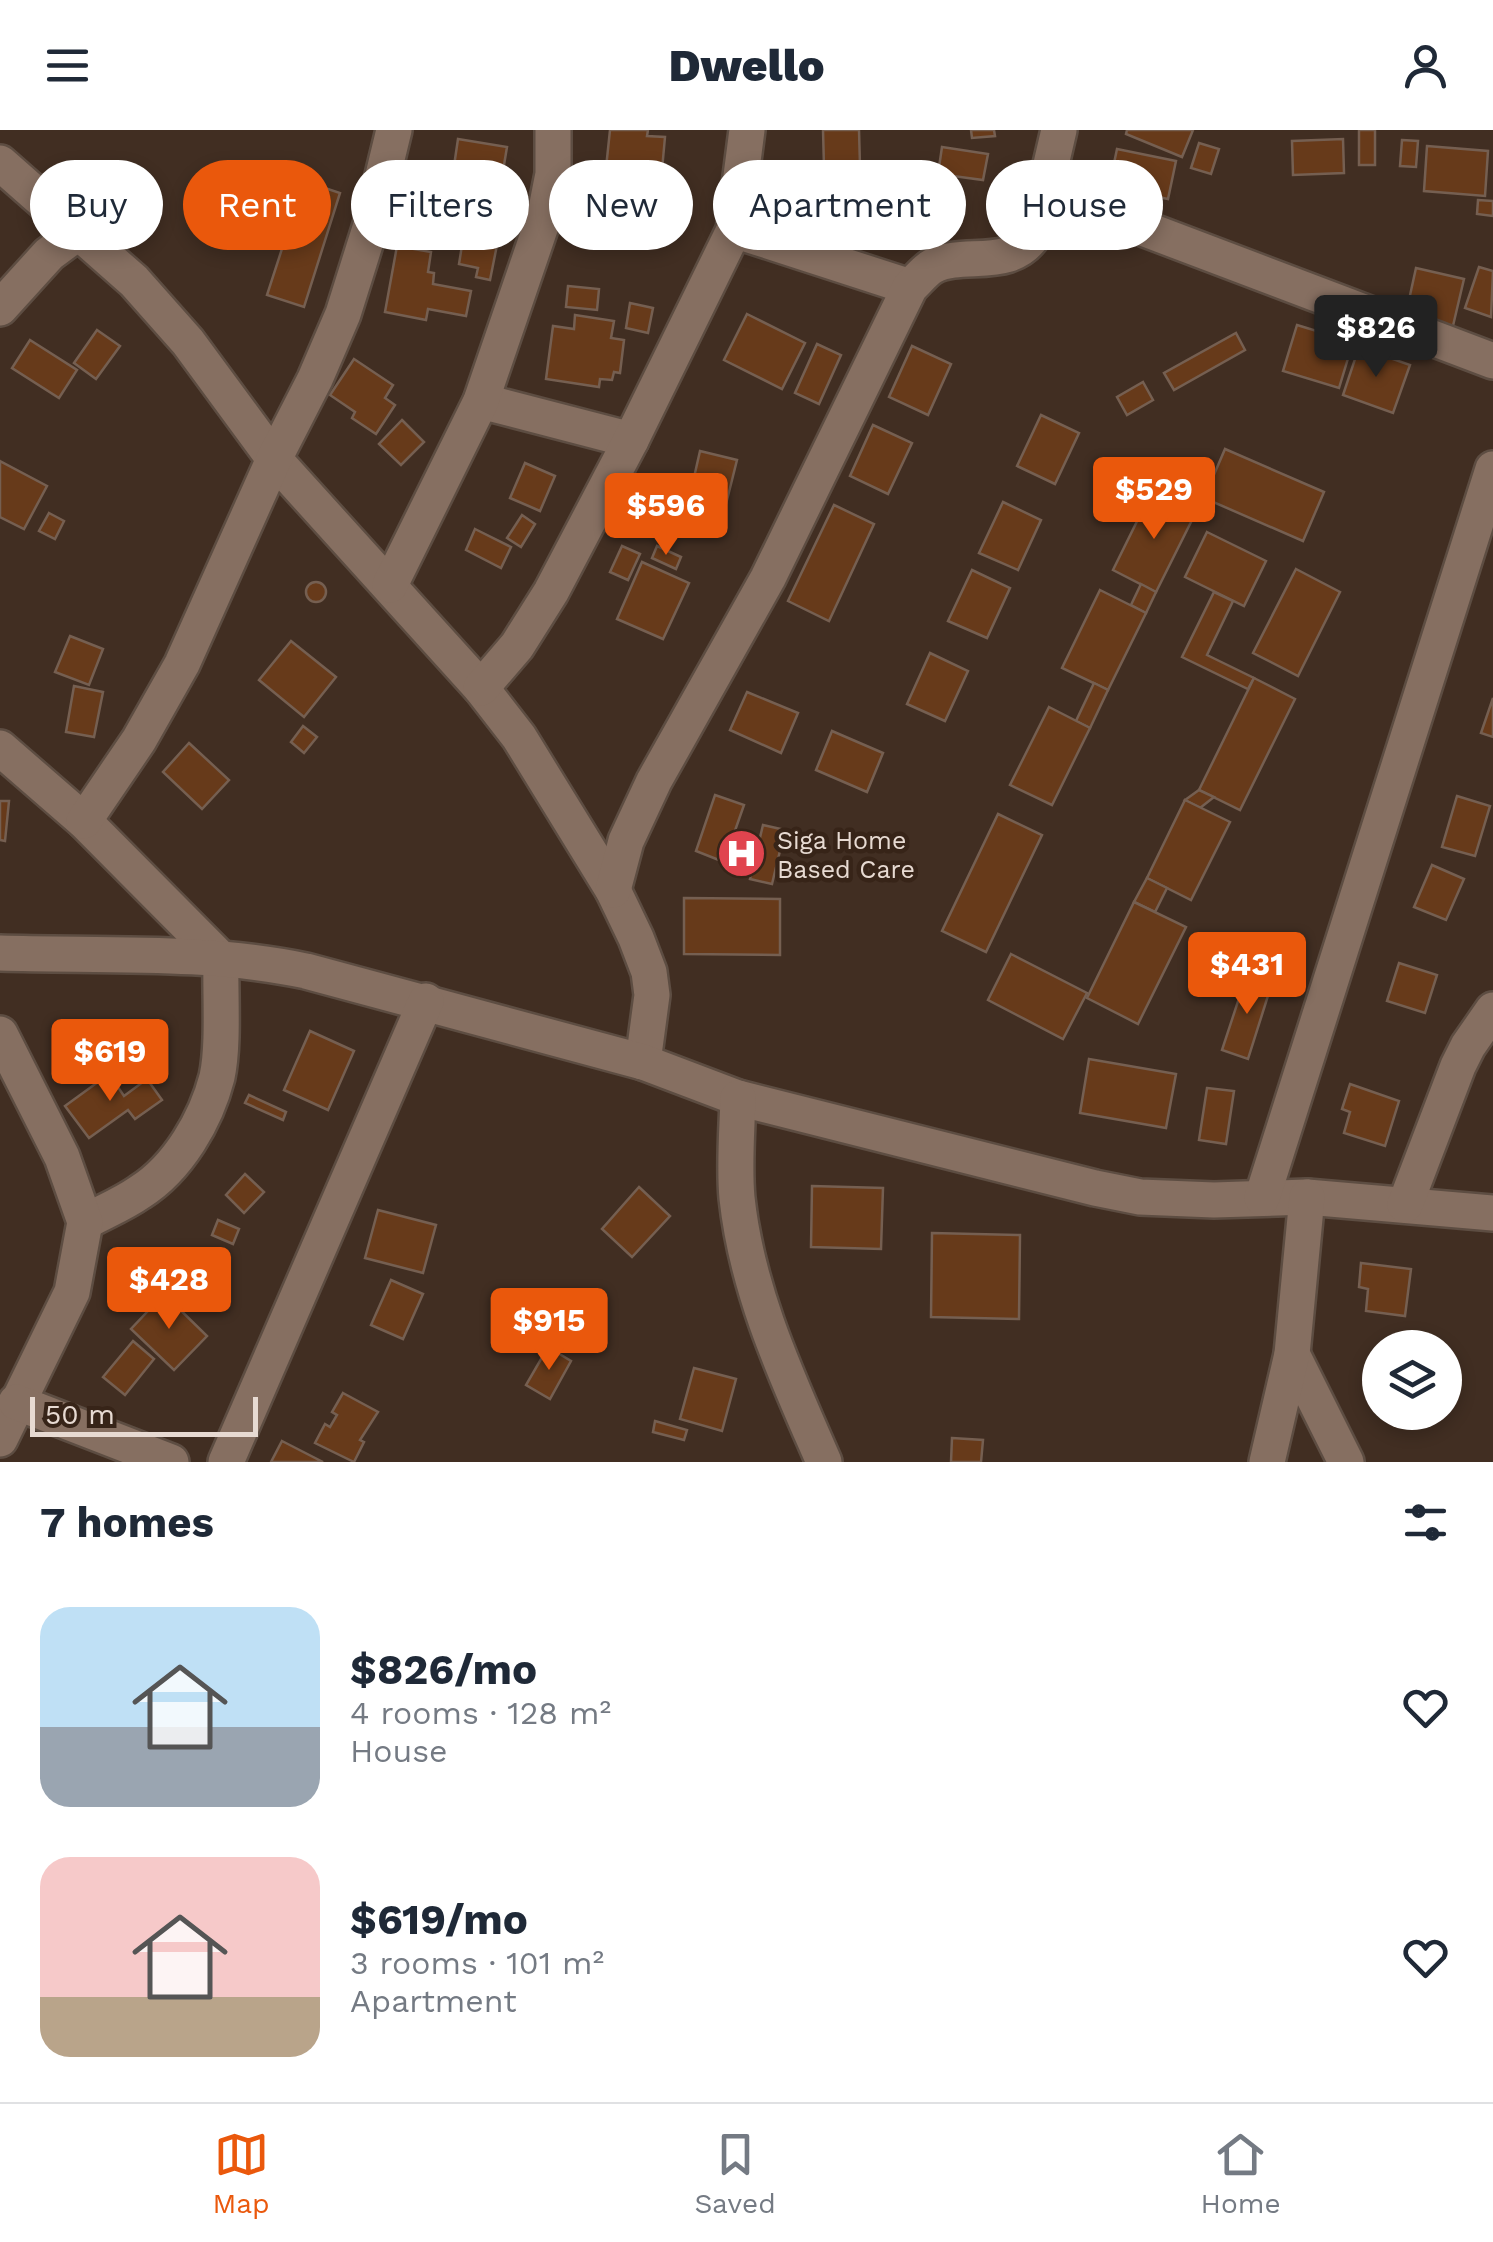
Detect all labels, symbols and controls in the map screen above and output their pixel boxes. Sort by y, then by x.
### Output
icon: menu [40,38,95,93]
icon: person [1398,38,1453,93]
text: Dwello [668,39,825,92]
chip: Buy [30,160,163,250]
chip: Rent [183,160,331,250]
chip: Filters [351,160,529,250]
chip: New [549,160,693,250]
chip: Apartment [713,160,966,250]
chip: House [986,160,1163,250]
pin: $826 [1317,295,1435,380]
text: $826 [1336,308,1416,346]
pin: $529 [1095,457,1213,542]
text: $529 [1115,470,1193,508]
pin: $596 [607,473,725,558]
text: $596 [627,486,705,524]
place label: Siga Home Based Care [777,826,915,884]
hospital icon: Siga Home Based Care [716,828,768,880]
pin: $431 [1188,932,1306,1017]
text: $431 [1210,945,1284,983]
pin: $619 [51,1019,169,1104]
text: $619 [73,1032,147,1070]
pin: $428 [110,1247,228,1332]
text: $428 [129,1260,209,1298]
pin: $915 [490,1288,608,1373]
text: $915 [513,1301,585,1339]
map controls [1362,1330,1462,1430]
button: layers [1362,1330,1462,1430]
scale bar [30,1392,258,1436]
text: 50 m [45,1398,115,1431]
icon: filters [1398,1495,1453,1550]
text: 7 homes [40,1498,214,1547]
text: $826/mo [350,1645,537,1694]
icon: home [120,1647,240,1767]
icon: heart [1398,1680,1453,1735]
text: 4 rooms · 128 m² [350,1694,611,1732]
text: House [350,1732,448,1770]
text: $619/mo [350,1895,528,1944]
icon: home [120,1897,240,2017]
icon: heart [1398,1930,1453,1985]
text: 3 rooms · 101 m² [350,1944,604,1982]
text: Apartment [350,1982,517,2020]
tab: Map [212,2127,270,2220]
tab: Saved [694,2127,776,2220]
tab: Home [1201,2127,1281,2220]

